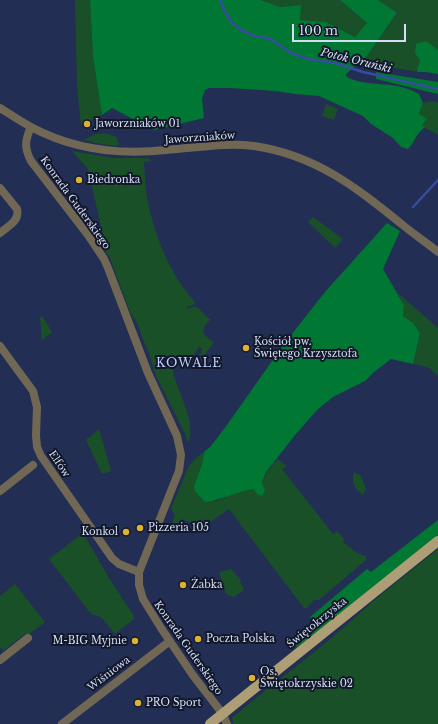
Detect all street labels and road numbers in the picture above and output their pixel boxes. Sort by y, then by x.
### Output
street label: Jaworzniaków [164,130,236,146]
street label: Konrada Guderskiego [37,154,113,252]
street label: Elfów [46,448,72,480]
street label: Świętokrzyska [285,595,349,651]
street label: Konrada Guderskiego [151,599,225,697]
street label: Wiśniowa [85,654,133,694]

